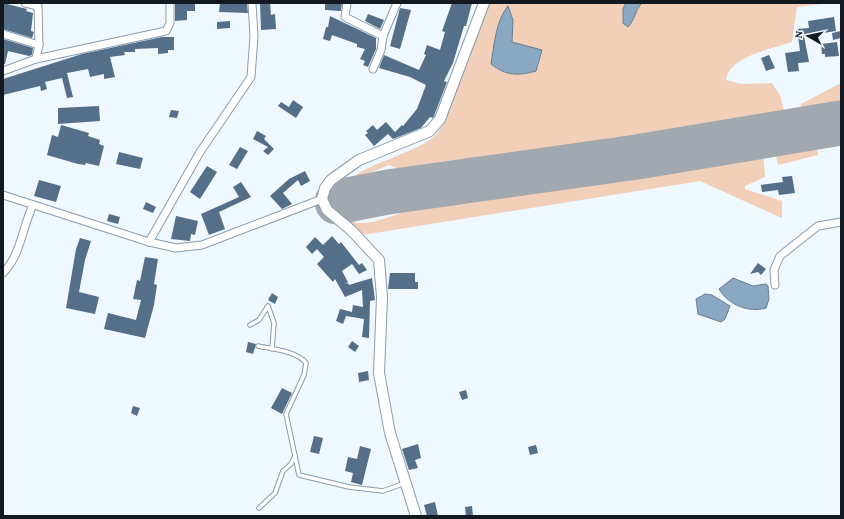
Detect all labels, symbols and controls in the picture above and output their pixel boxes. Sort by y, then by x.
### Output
north arrow [788,16,828,56]
text: N [792,29,805,39]

